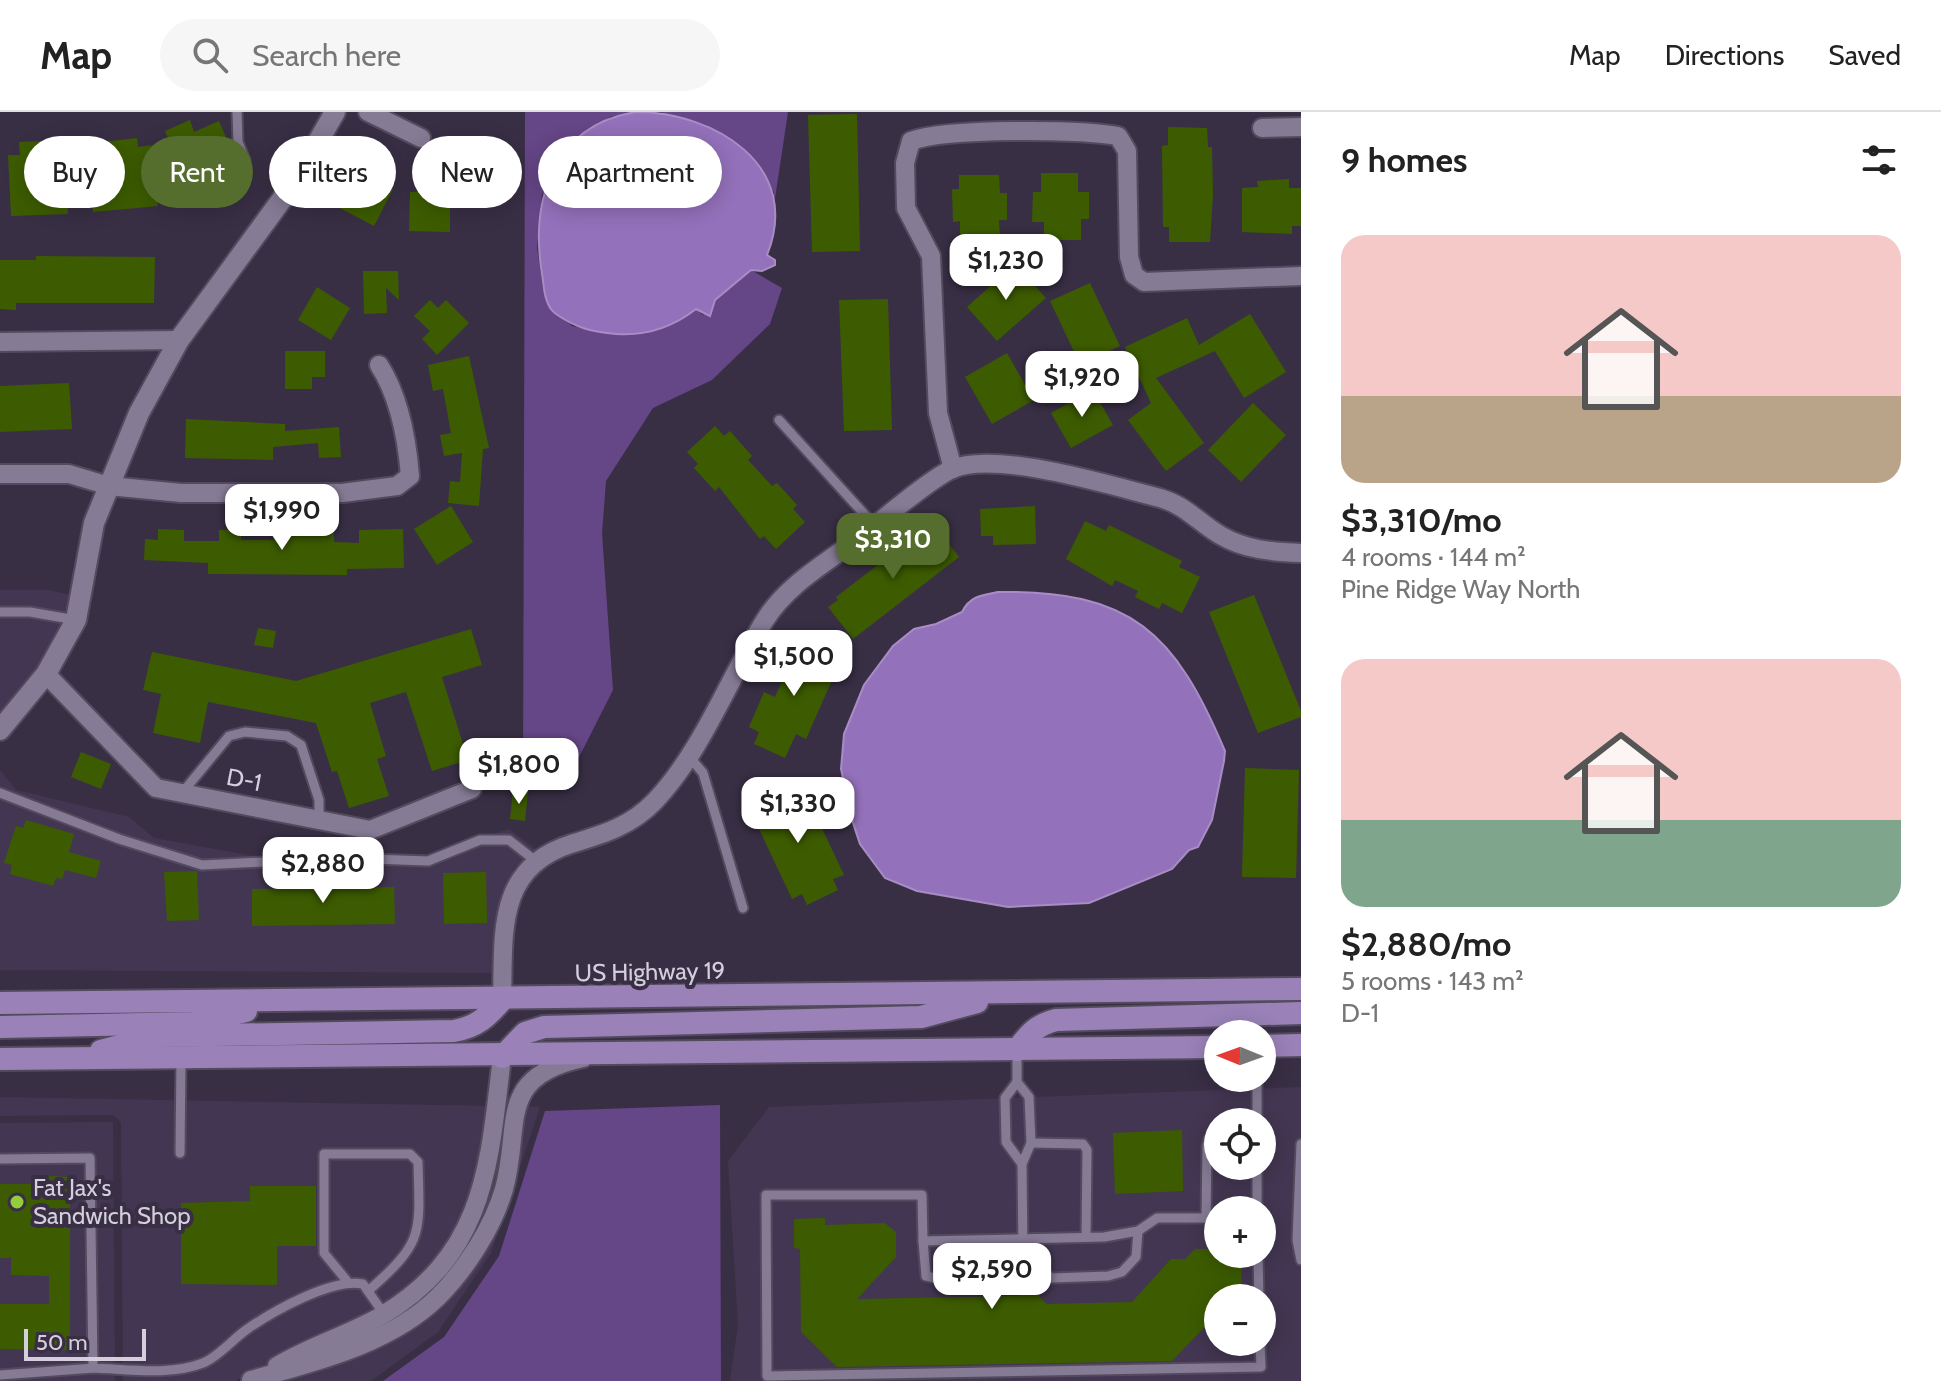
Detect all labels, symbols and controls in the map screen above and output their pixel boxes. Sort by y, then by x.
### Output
search box [160,19,720,91]
text: Map [40,32,112,79]
icon: search [188,33,232,77]
text: Search here [252,37,401,74]
text: Map [1569,38,1621,72]
text: Directions [1665,38,1784,72]
text: Saved [1828,38,1901,72]
chip: Buy [24,136,125,208]
chip: Rent [141,136,253,208]
chip: Filters [269,136,396,208]
chip: New [412,136,522,208]
chip: Apartment [538,136,722,208]
icon: filters [1857,138,1901,182]
text: 9 homes [1341,139,1467,181]
pin: $1,230 [941,234,1071,302]
text: $1,230 [968,244,1044,276]
icon: home [1549,287,1693,431]
pin: $1,920 [1017,351,1147,419]
text: $1,920 [1043,361,1121,393]
pin: $1,990 [217,484,347,552]
text: $1,990 [243,494,321,526]
text: $3,310/mo [1341,499,1502,541]
pin: $3,310 [828,513,958,581]
text: $3,310 [854,523,932,555]
text: 4 rooms · 144 m² [1341,541,1526,573]
text: Pine Ridge Way North [1341,573,1580,605]
pin: $1,500 [729,630,859,698]
text: $1,500 [753,640,835,672]
icon: home [1549,711,1693,855]
pin: $1,800 [454,738,584,806]
text: $1,800 [477,748,561,780]
street label: D-1 [224,762,264,797]
pin: $1,330 [733,777,863,845]
text: $1,330 [759,787,837,819]
pin: $2,880 [258,837,388,905]
text: $2,880 [281,847,365,879]
text: $2,880/mo [1341,923,1511,965]
street label: US Highway 19 [574,956,726,987]
text: 5 rooms · 143 m² [1341,965,1524,997]
text: D-1 [1341,997,1379,1029]
north arrow [1204,1020,1276,1092]
map controls [1204,1020,1276,1356]
button: locate [1204,1108,1276,1180]
place label: Fat Jax's Sandwich Shop [33,1173,191,1230]
marker: Fat Jax's Sandwich Shop [8,1193,26,1211]
button: + [1204,1196,1276,1268]
pin: $2,590 [927,1243,1057,1311]
text: $2,590 [951,1253,1033,1285]
button: − [1204,1284,1276,1356]
scale bar [24,1325,146,1361]
text: 50 m [36,1329,88,1356]

